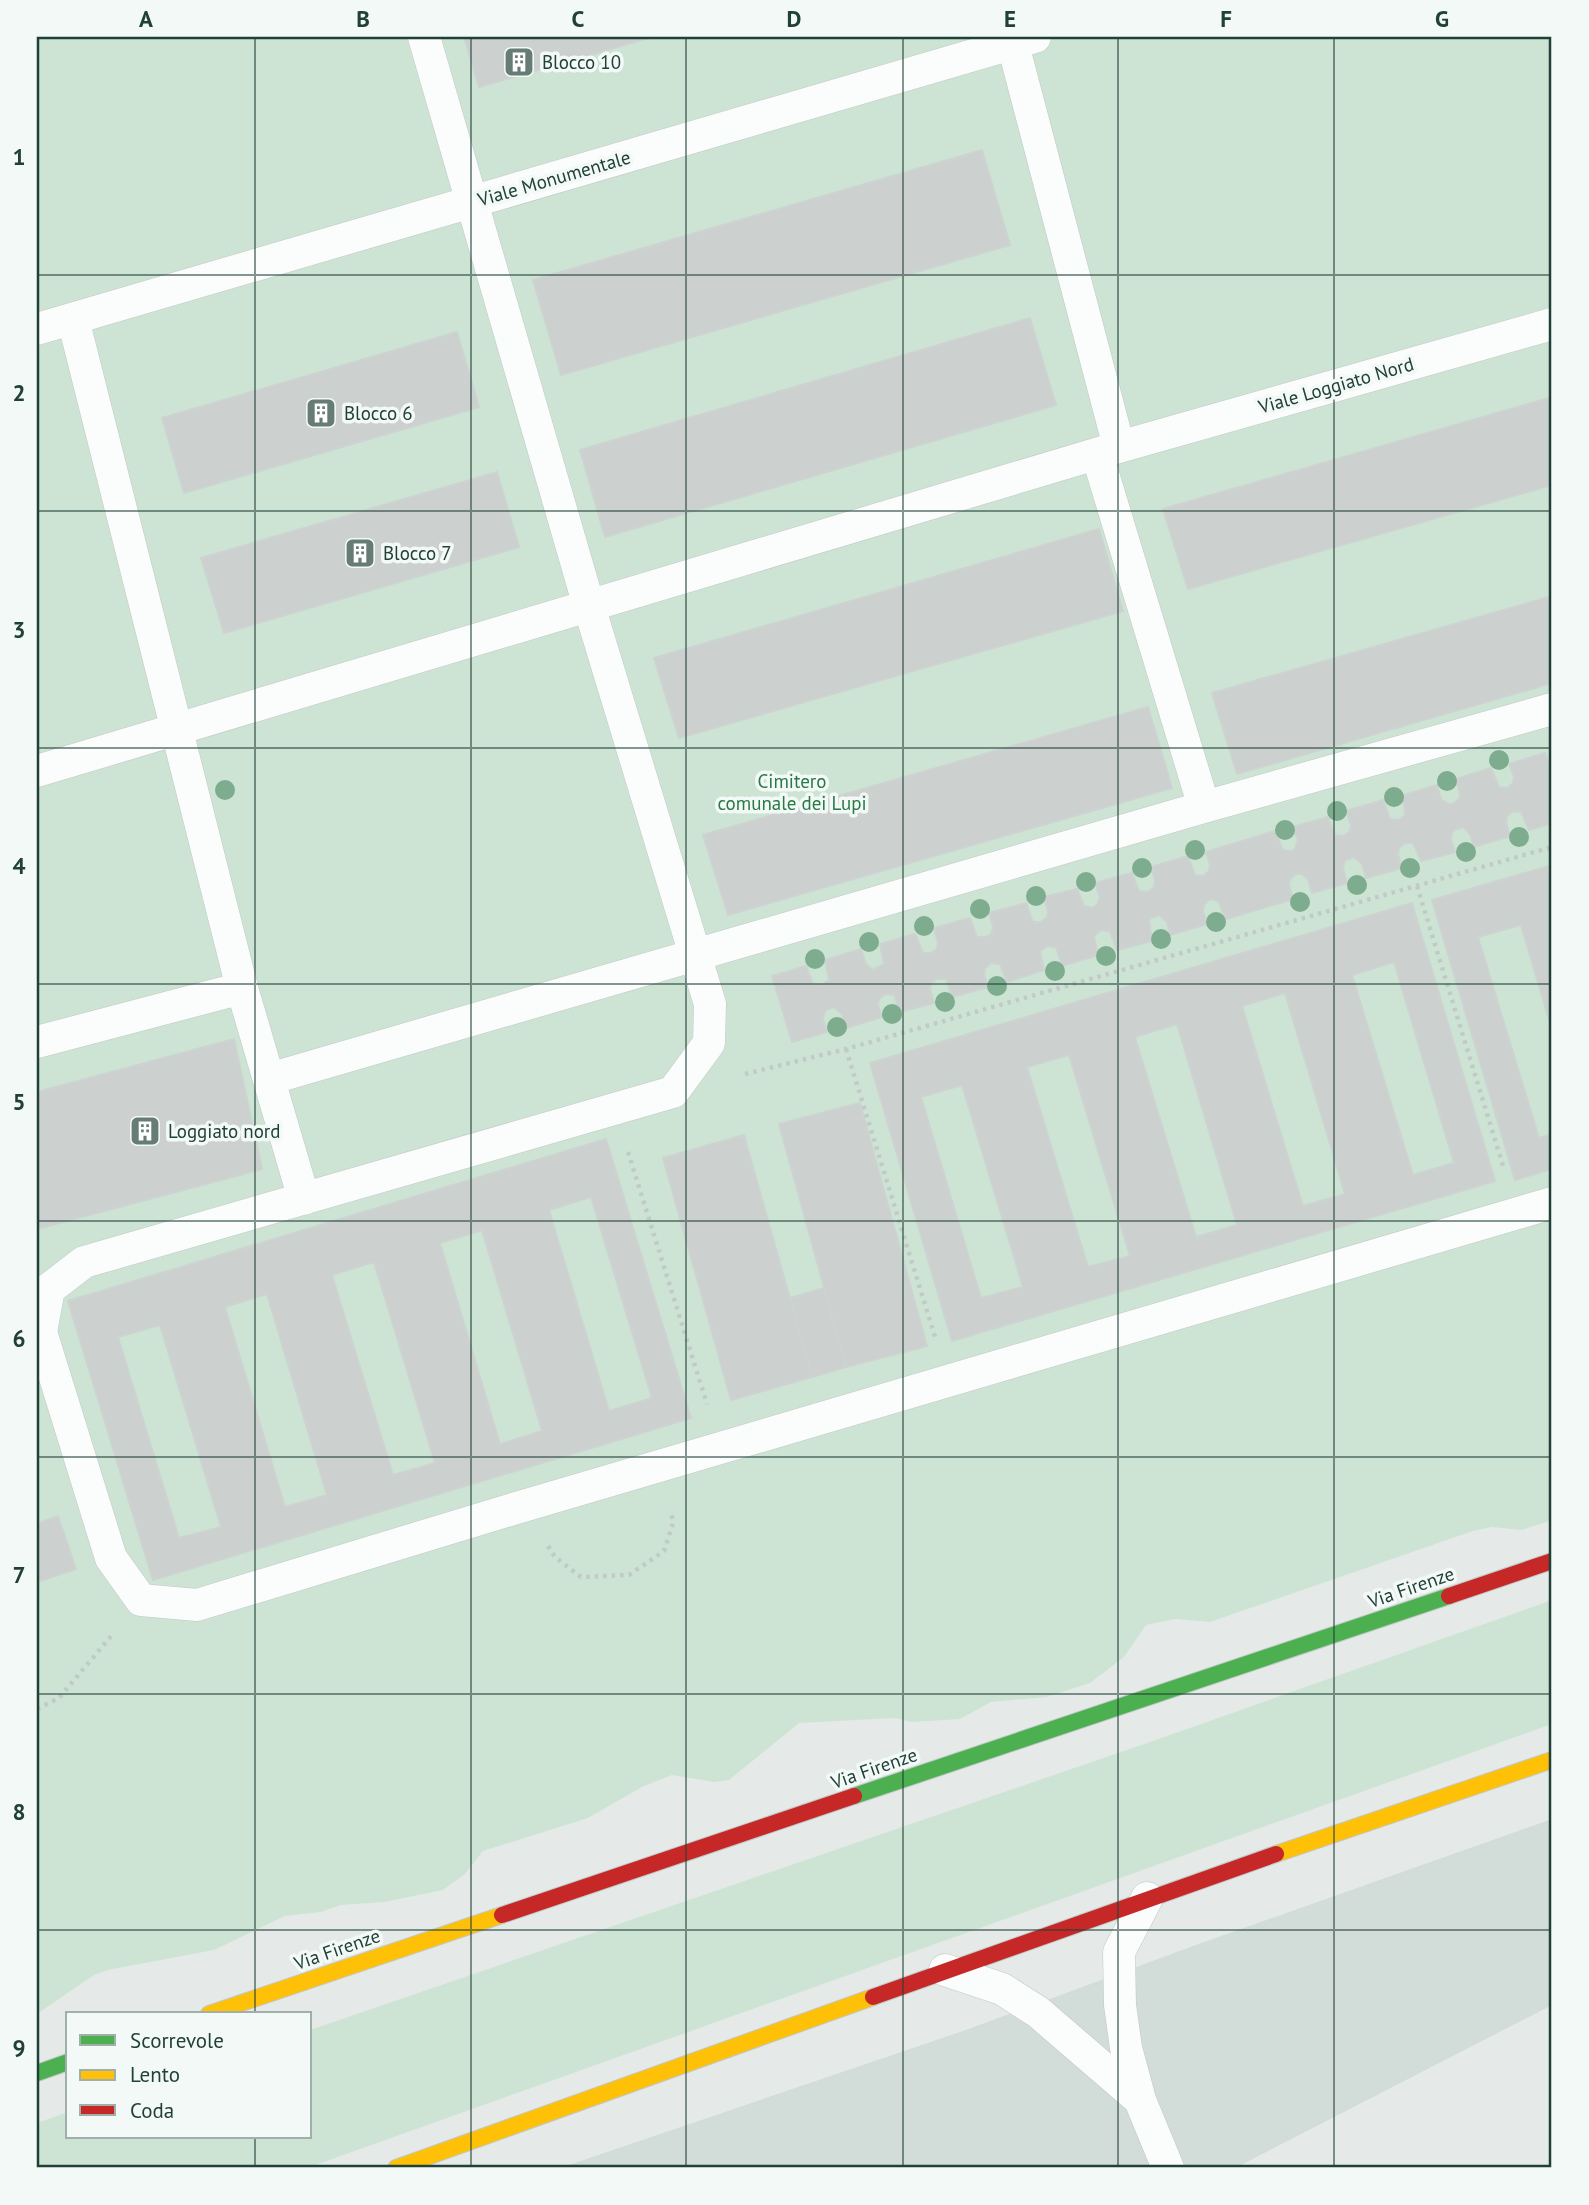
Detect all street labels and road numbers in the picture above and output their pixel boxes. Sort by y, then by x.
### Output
street label: Viale Monumentale [474,145,633,212]
street label: Viale Loggiato Nord [1255,351,1416,419]
street label: Via Firenze [1364,1561,1457,1613]
street label: Via Firenze [827,1742,920,1794]
street label: Via Firenze [290,1923,383,1975]

